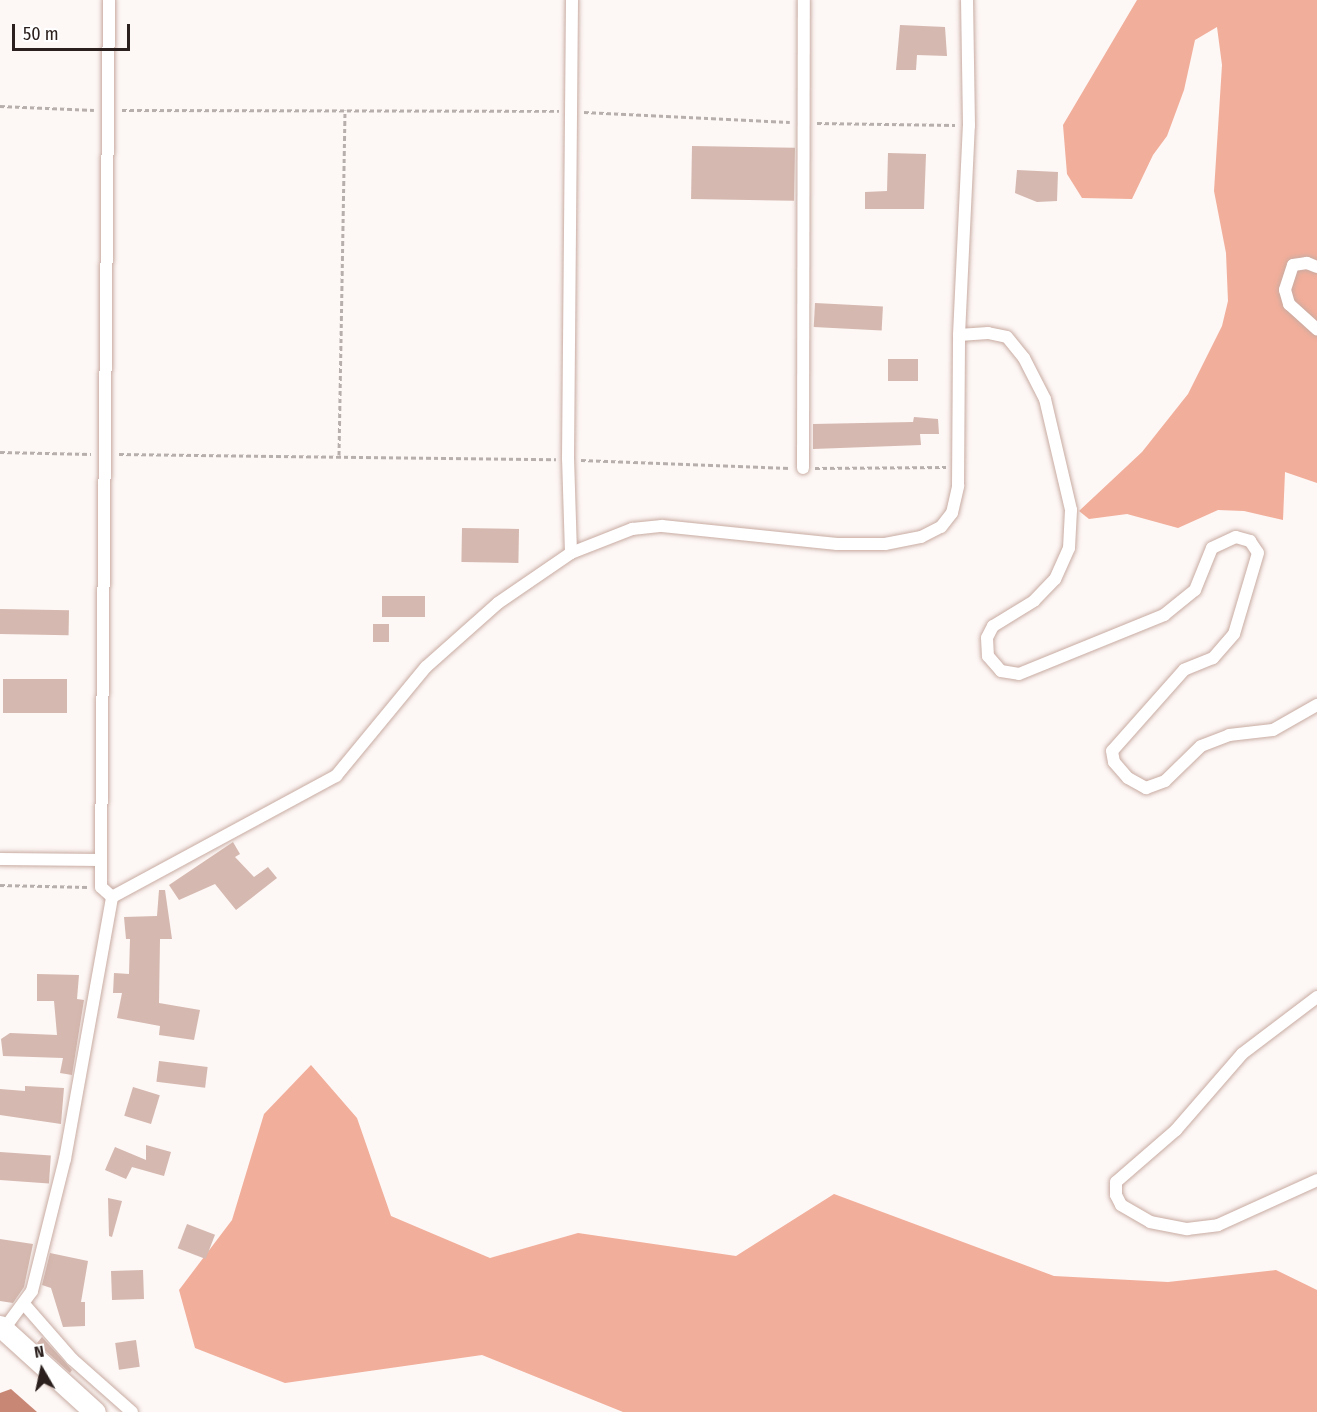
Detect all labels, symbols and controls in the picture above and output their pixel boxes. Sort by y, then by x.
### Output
scale bar [15,12,134,50]
text: 50 m [23,23,59,45]
north arrow [12,1340,72,1400]
text: N [33,1342,45,1362]

